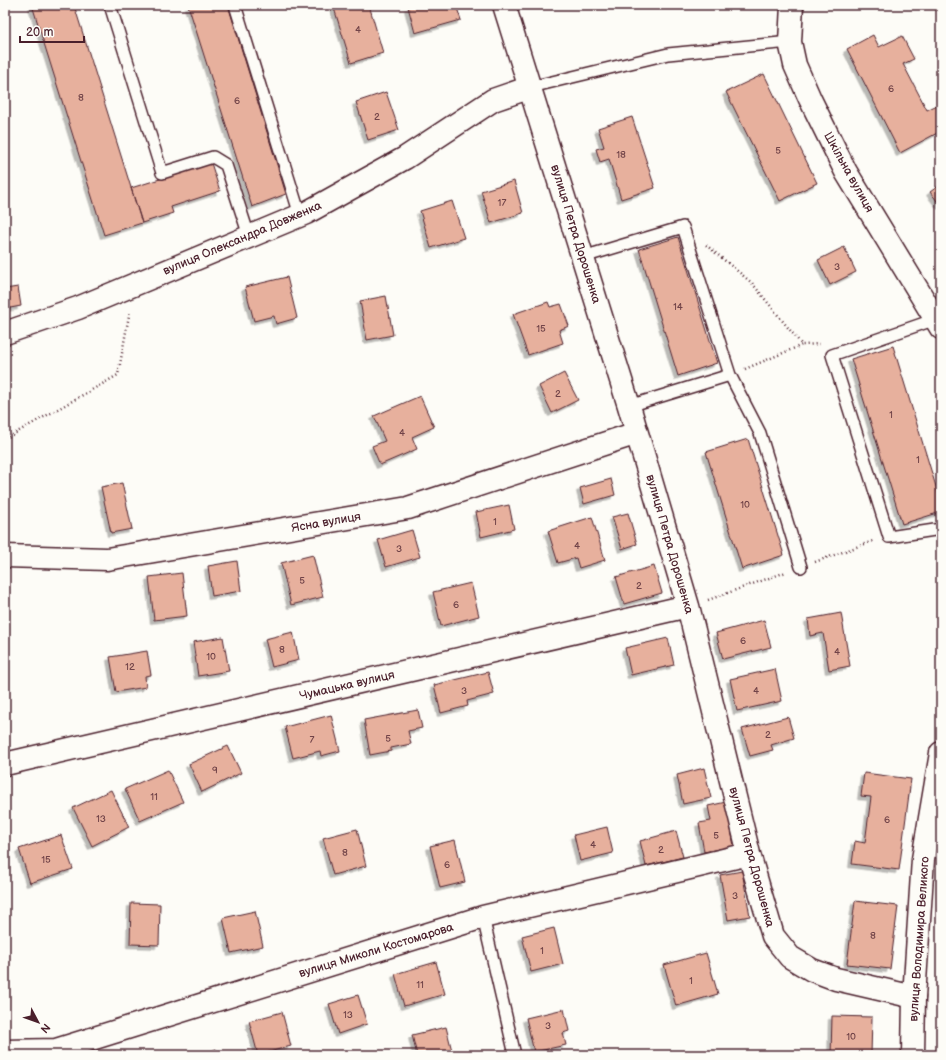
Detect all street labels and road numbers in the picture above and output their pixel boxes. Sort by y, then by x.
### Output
street label: Шкільна вулиця [820,129,877,215]
street label: вулиця Петра Дорошенка [547,163,604,305]
street label: вулиця Олександра Довженка [161,198,324,279]
street label: вулиця Петра Дорошенка [642,473,697,616]
street label: Ясна вулиця [290,509,362,536]
street label: Чумацька вулиця [298,667,396,704]
street label: вулиця Петра Дорошенка [726,785,777,929]
street label: вулиця Володимира Великого [906,856,933,1022]
street label: вулиця Миколи Костомарова [297,920,455,981]

